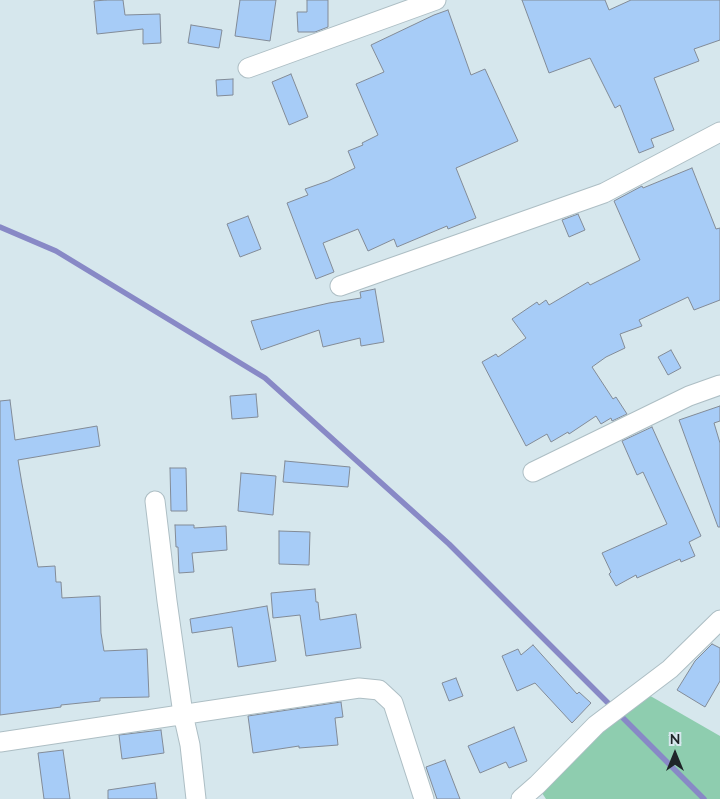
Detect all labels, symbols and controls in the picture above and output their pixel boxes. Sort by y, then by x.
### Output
north arrow [650,729,700,779]
text: N [670,730,680,748]

